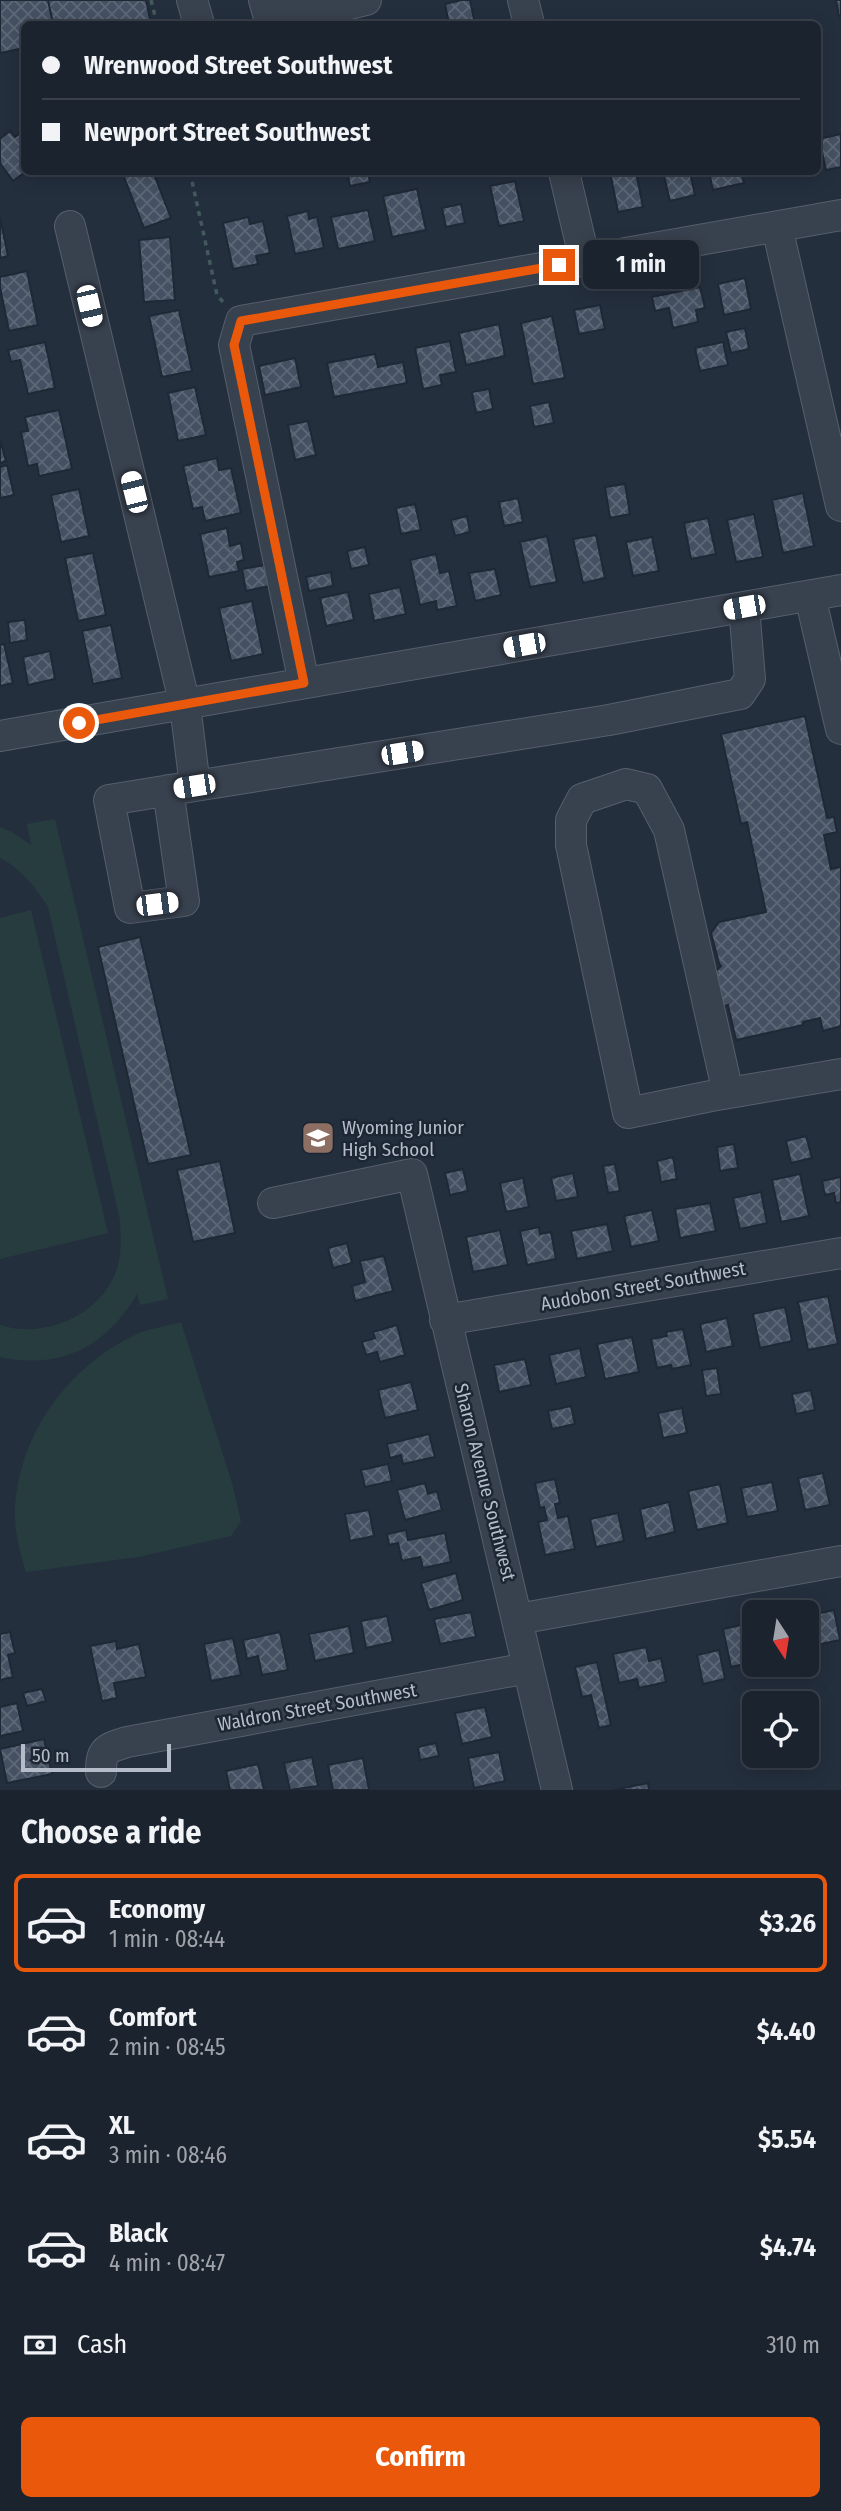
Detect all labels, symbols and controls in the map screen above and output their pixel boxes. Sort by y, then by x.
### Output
text: Wrenwood Street Southwest [84,50,392,81]
text: Newport Street Southwest [84,117,370,148]
callout: 1 min [584,240,699,290]
route end [543,249,575,281]
text: 1 min [616,250,666,278]
car [75,283,104,329]
car [119,469,150,515]
car [722,593,767,621]
car [502,631,547,659]
route start [63,707,95,739]
car [380,739,425,767]
car [172,772,217,800]
car [135,891,180,917]
place label: Wyoming Junior High School [342,1116,464,1161]
school or university icon: Wyoming Junior High School [299,1119,337,1157]
street label: Audobon Street Southwest [539,1257,748,1315]
street label: Sharon Avenue Southwest [449,1381,521,1584]
north arrow [742,1600,819,1676]
map controls [742,1600,819,1768]
street label: Waldron Street Southwest [216,1678,419,1736]
button: locate [742,1691,819,1768]
scale bar [21,1741,172,1773]
text: 50 m [32,1744,70,1767]
text: Choose a ride [21,1813,202,1851]
icon: car [25,1892,88,1955]
text: Economy [109,1894,205,1925]
text: $3.26 [759,1908,816,1939]
text: 1 min · 08:44 [109,1925,225,1953]
icon: car [25,2000,88,2063]
text: Comfort [109,2002,197,2033]
text: $4.40 [757,2016,816,2047]
text: 2 min · 08:45 [109,2033,226,2061]
icon: car [25,2108,88,2171]
text: XL [109,2110,135,2141]
text: $5.54 [758,2124,816,2155]
text: 3 min · 08:46 [109,2141,227,2169]
icon: car [25,2216,88,2279]
text: Black [109,2218,168,2249]
text: $4.74 [760,2232,816,2263]
text: 4 min · 08:47 [109,2249,225,2277]
icon: cash [21,2326,59,2364]
text: Cash [77,2329,127,2360]
text: 310 m [766,2331,820,2359]
button: Confirm [21,2417,820,2497]

